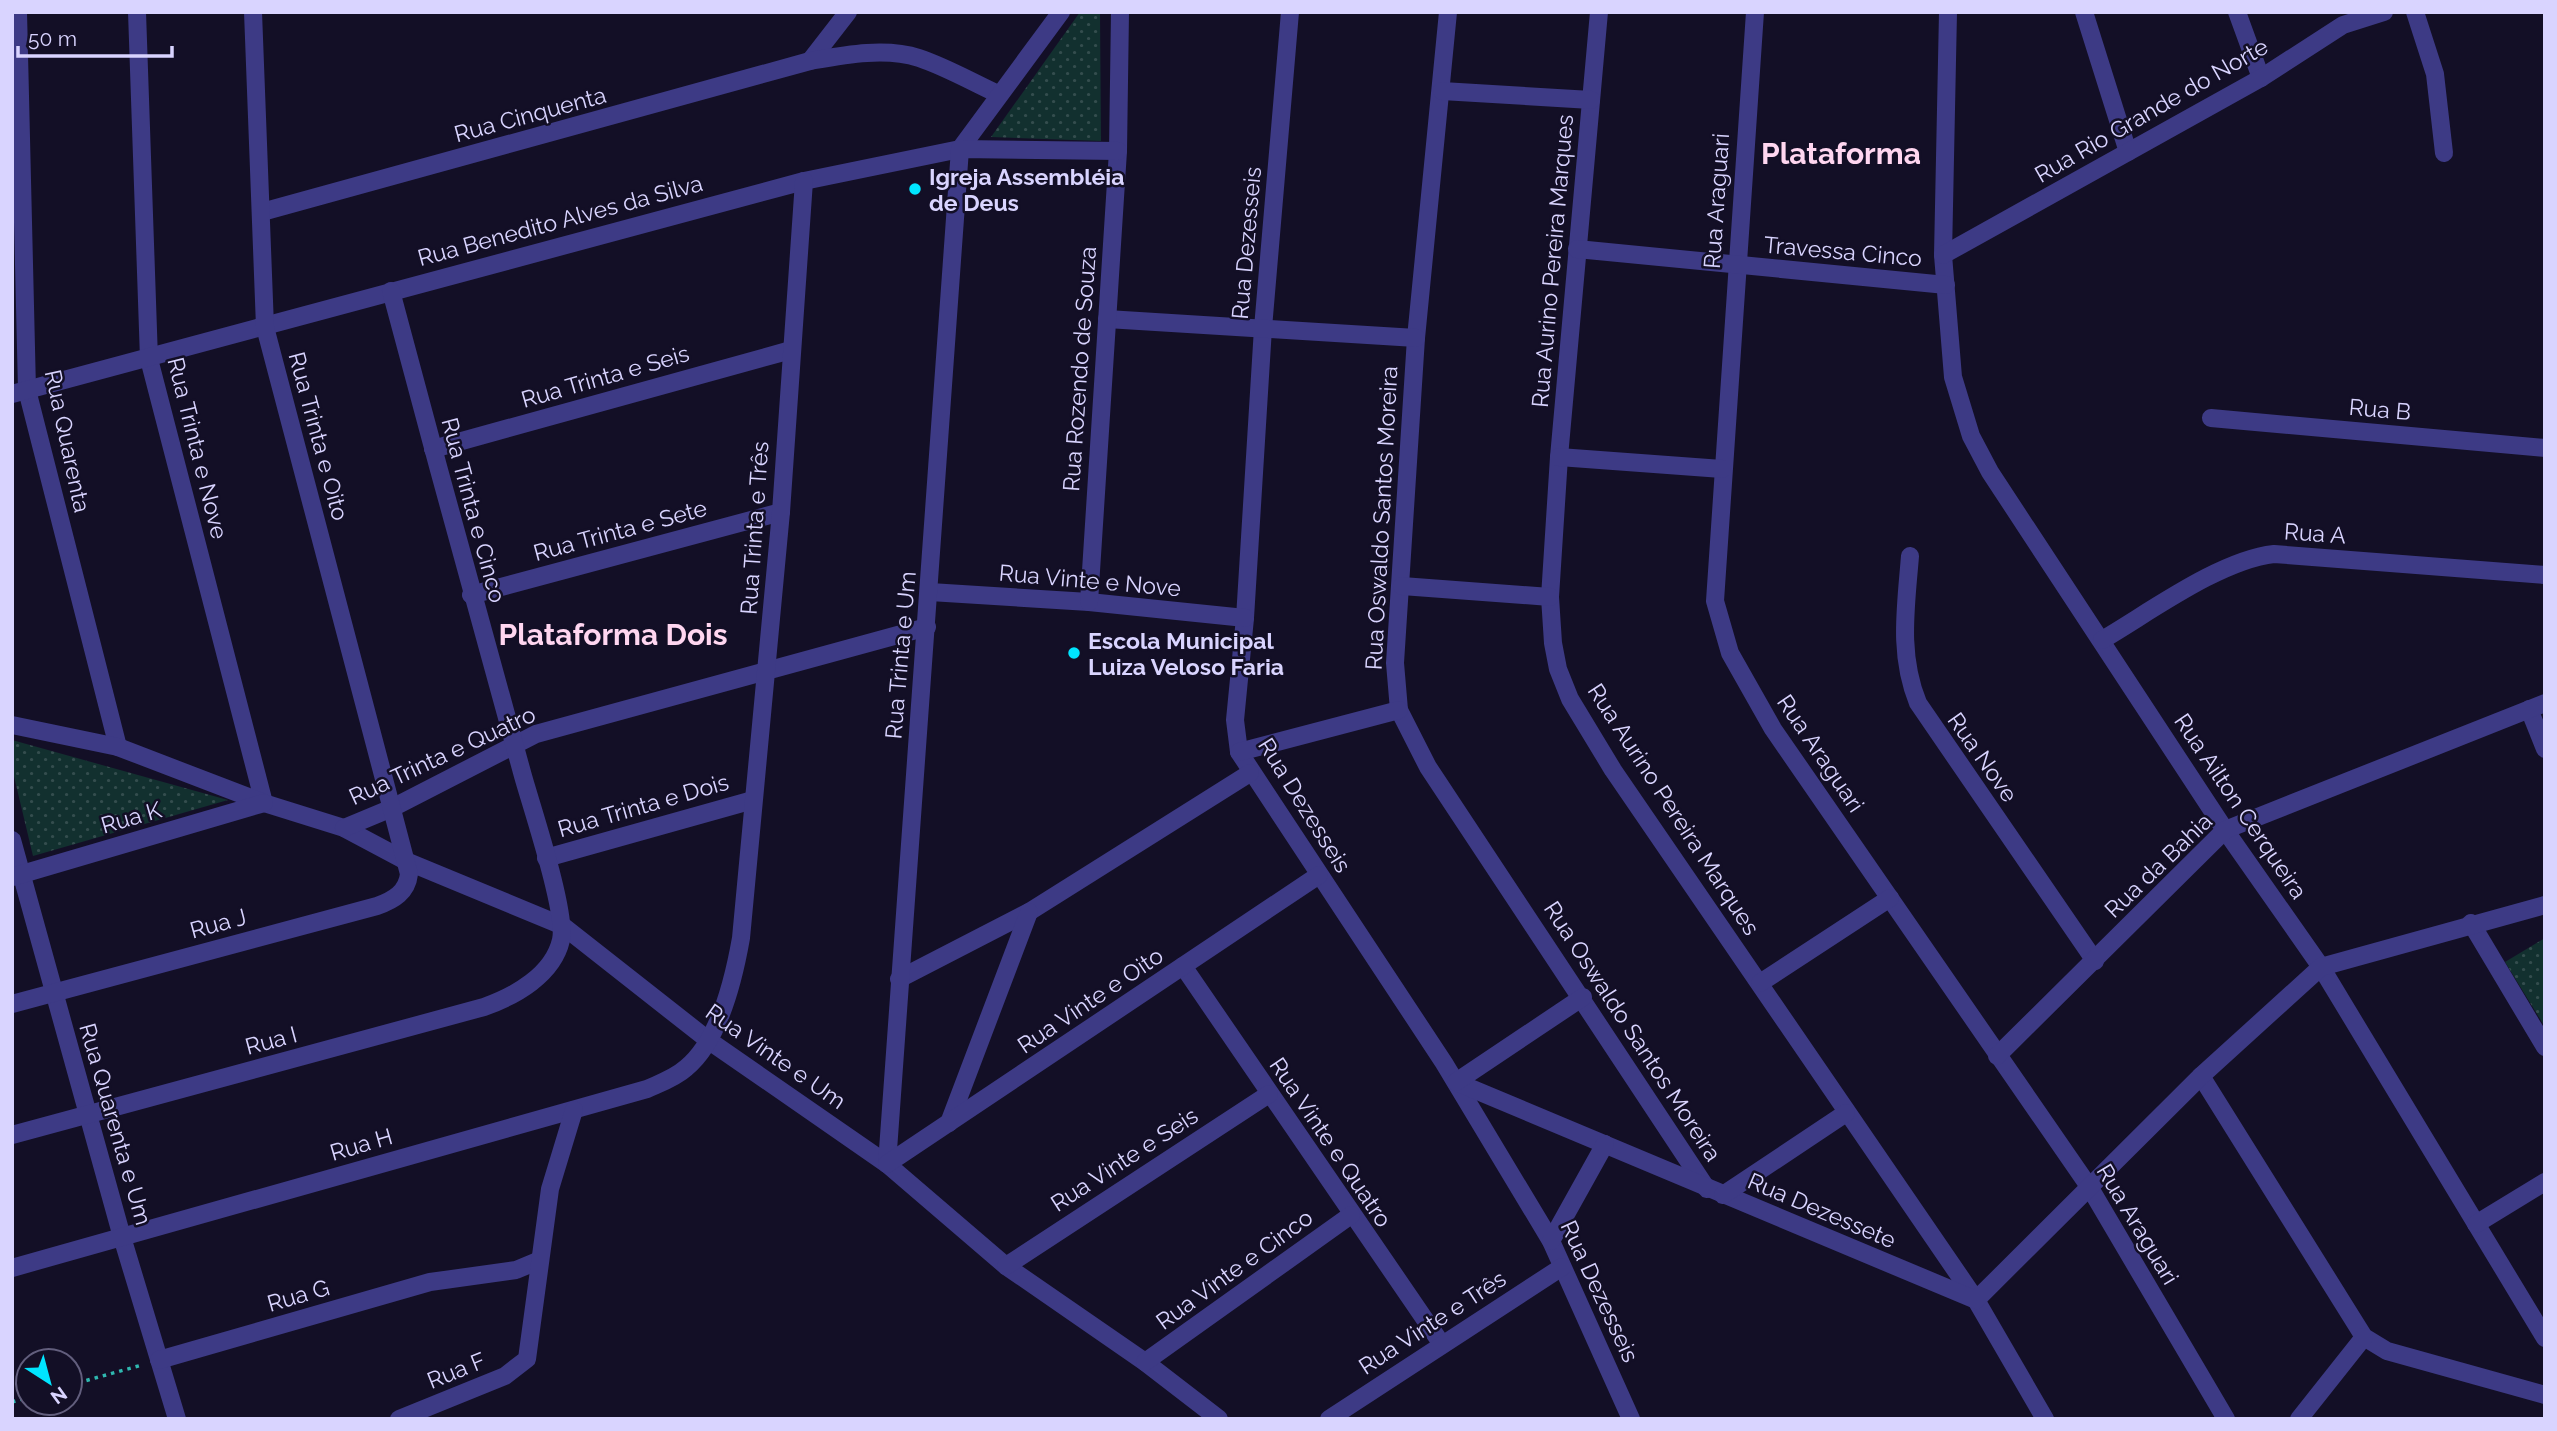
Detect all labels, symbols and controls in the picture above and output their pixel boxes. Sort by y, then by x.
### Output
scale bar [18,14,172,58]
text: 50 m [28,26,77,51]
street label: Rua Rio Grande do Norte [2030,32,2272,188]
street label: Rua Cinquenta [451,81,609,147]
street label: Rua Aurino Pereira Marques [1526,113,1578,409]
street label: Rua Araguari [1698,132,1734,270]
district label: Plataforma [1761,136,1921,171]
place label: Igreja Assembléia de Deus [929,163,1124,216]
street label: Rua Dezesseis [1226,166,1266,320]
street label: Rua Benedito Alves da Silva [414,169,706,271]
marker: Igreja Assembléia de Deus [907,181,923,197]
street label: Travessa Cinco [1763,231,1923,271]
street label: Rua Rozendo de Souza [1057,246,1101,492]
street label: Rua Trinta e Seis [518,339,692,413]
street label: Rua Trinta e Oito [284,349,354,523]
street label: Rua Trinta e Nove [162,354,234,542]
street label: Rua Oswaldo Santos Moreira [1360,365,1402,671]
street label: Rua Quarenta [40,367,96,515]
street label: Rua B [2348,393,2412,425]
street label: Rua Trinta e Cinco [436,415,512,605]
street label: Rua Trinta e Três [734,440,774,616]
street label: Rua Trinta e Sete [530,494,710,566]
street label: Rua A [2283,517,2347,549]
street label: Rua Vinte e Nove [998,559,1182,601]
street label: Rua Trinta e Um [879,570,921,740]
district label: Plataforma Dois [498,617,728,652]
place label: Escola Municipal Luiza Veloso Faria [1088,627,1284,680]
marker: Escola Municipal Luiza Veloso Faria [1066,645,1082,661]
street label: Rua Aurino Pereira Marques [1583,678,1765,940]
street label: Rua Araguari [1772,689,1870,817]
street label: Rua Trinta e Quatro [345,700,539,810]
street label: Rua Nove [1942,707,2024,807]
street label: Rua Ailton Cerqueira [2169,708,2313,904]
street label: Rua Dezesseis [1253,733,1357,877]
street label: Rua Trinta e Dois [555,768,731,842]
street label: Rua K [98,795,165,838]
street label: Rua da Bahia [2099,807,2217,923]
street label: Rua Oswaldo Santos Moreira [1539,896,1727,1166]
street label: Rua J [187,903,249,943]
street label: Rua Vinte e Oito [1012,941,1168,1059]
street label: Rua Vinte e Um [701,998,851,1114]
street label: Rua Quarenta e Um [74,1020,158,1228]
street label: Rua I [242,1020,300,1060]
street label: Rua Vinte e Quatro [1264,1052,1398,1232]
street label: Rua Vinte e Seis [1045,1101,1203,1217]
street label: Rua H [327,1122,395,1166]
street label: Rua Araguari [2091,1159,2185,1289]
street label: Rua Dezessete [1744,1167,1900,1253]
street label: Rua Vinte e Cinco [1151,1203,1317,1335]
street label: Rua Dezesseis [1555,1216,1645,1366]
street label: Rua Vinte e Três [1353,1264,1511,1380]
street label: Rua G [264,1273,332,1317]
street label: Rua F [423,1346,489,1394]
north arrow [14,1347,84,1417]
text: N [47,1383,71,1409]

